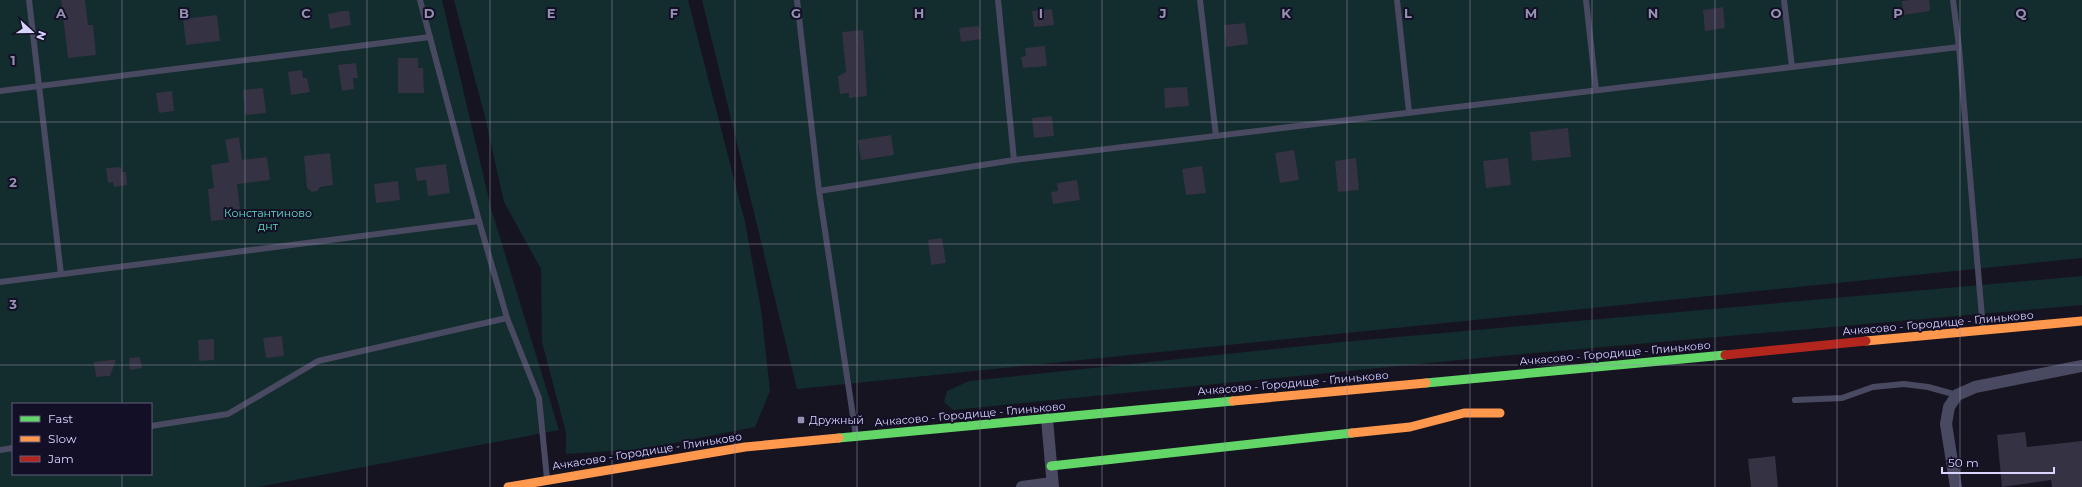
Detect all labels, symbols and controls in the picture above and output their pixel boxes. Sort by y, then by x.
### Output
text: A [55,5,67,21]
text: B [179,5,189,21]
text: C [301,5,311,21]
text: D [424,5,435,21]
text: E [547,5,556,21]
text: F [670,5,678,21]
text: G [791,5,801,21]
text: H [914,5,924,21]
text: I [1039,5,1043,21]
text: J [1158,5,1167,21]
text: K [1281,5,1291,21]
text: L [1404,5,1412,21]
text: M [1525,5,1537,21]
text: N [1648,5,1658,21]
text: O [1771,5,1782,21]
text: P [1893,5,1903,21]
text: Q [2016,5,2027,21]
north arrow [12,12,52,52]
text: N [33,29,49,42]
text: 1 [10,52,16,68]
text: 2 [9,174,17,190]
park label: Константиново днт [224,206,312,233]
text: 3 [8,296,17,312]
street label: Ачкасово - Городище - Глиньково [1842,308,2034,338]
street label: Ачкасово - Городище - Глиньково [1519,338,1711,368]
street label: Ачкасово - Городище - Глиньково [1197,368,1389,398]
street label: Ачкасово - Городище - Глиньково [874,399,1066,429]
legend [12,403,152,475]
text: Fast [48,411,73,426]
place label: Дружный [809,413,864,427]
marker: Дружный [796,415,806,425]
street label: Ачкасово - Городище - Глиньково [551,429,743,473]
text: Slow [48,431,77,446]
scale bar [1942,449,2054,475]
text: Jam [47,451,74,466]
text: 50 m [1948,455,1979,470]

